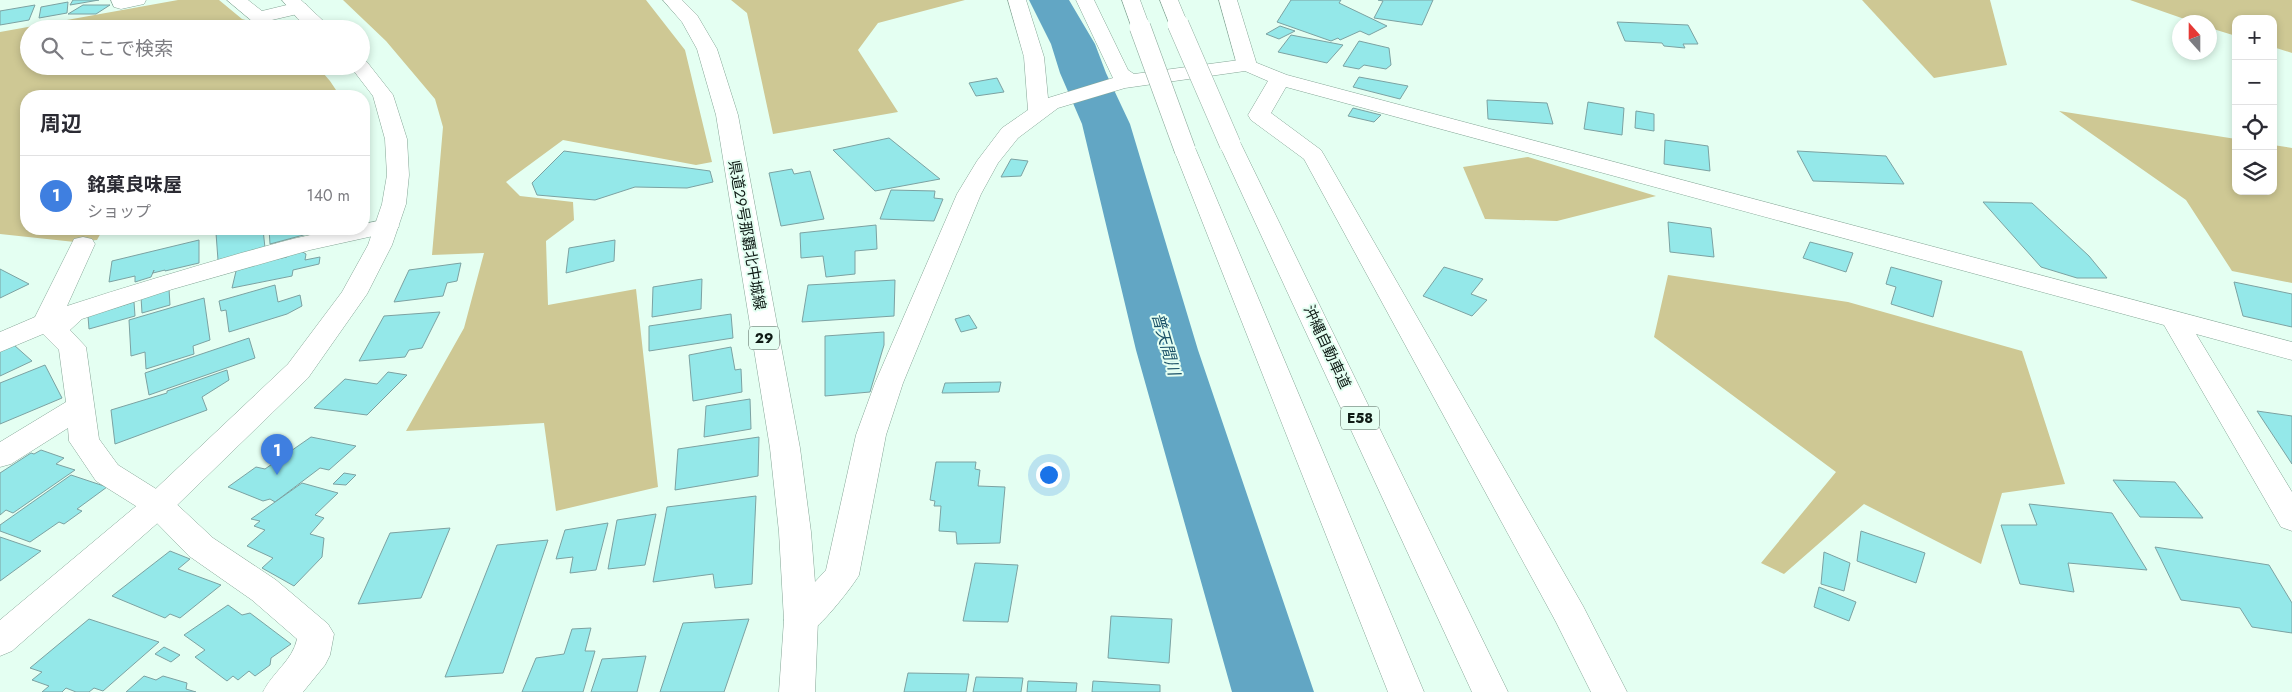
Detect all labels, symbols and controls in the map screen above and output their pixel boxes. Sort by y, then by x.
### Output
north arrow [2172,15,2217,60]
map controls [2232,15,2277,195]
button: + [2232,15,2277,60]
search box [20,20,370,75]
icon: search [38,34,66,62]
text: ここで検索 [78,35,173,62]
button: − [2232,60,2277,105]
button: locate [2232,105,2277,150]
text: 周辺 [40,109,82,139]
button: layers [2232,150,2277,195]
street label: 県道29号那覇北中城線 [723,158,771,312]
text: 銘菓良味屋 [87,171,182,198]
text: 1 [52,184,60,207]
text: 140 m [307,184,350,207]
text: ショップ [87,200,151,223]
street label: 沖縄自動車道 [1298,302,1356,392]
water label: 普天間川 [1146,310,1186,380]
road number: 29 [749,326,779,349]
road number: E58 [1341,406,1379,429]
pin: 1 [261,434,293,475]
your location [1036,462,1062,488]

